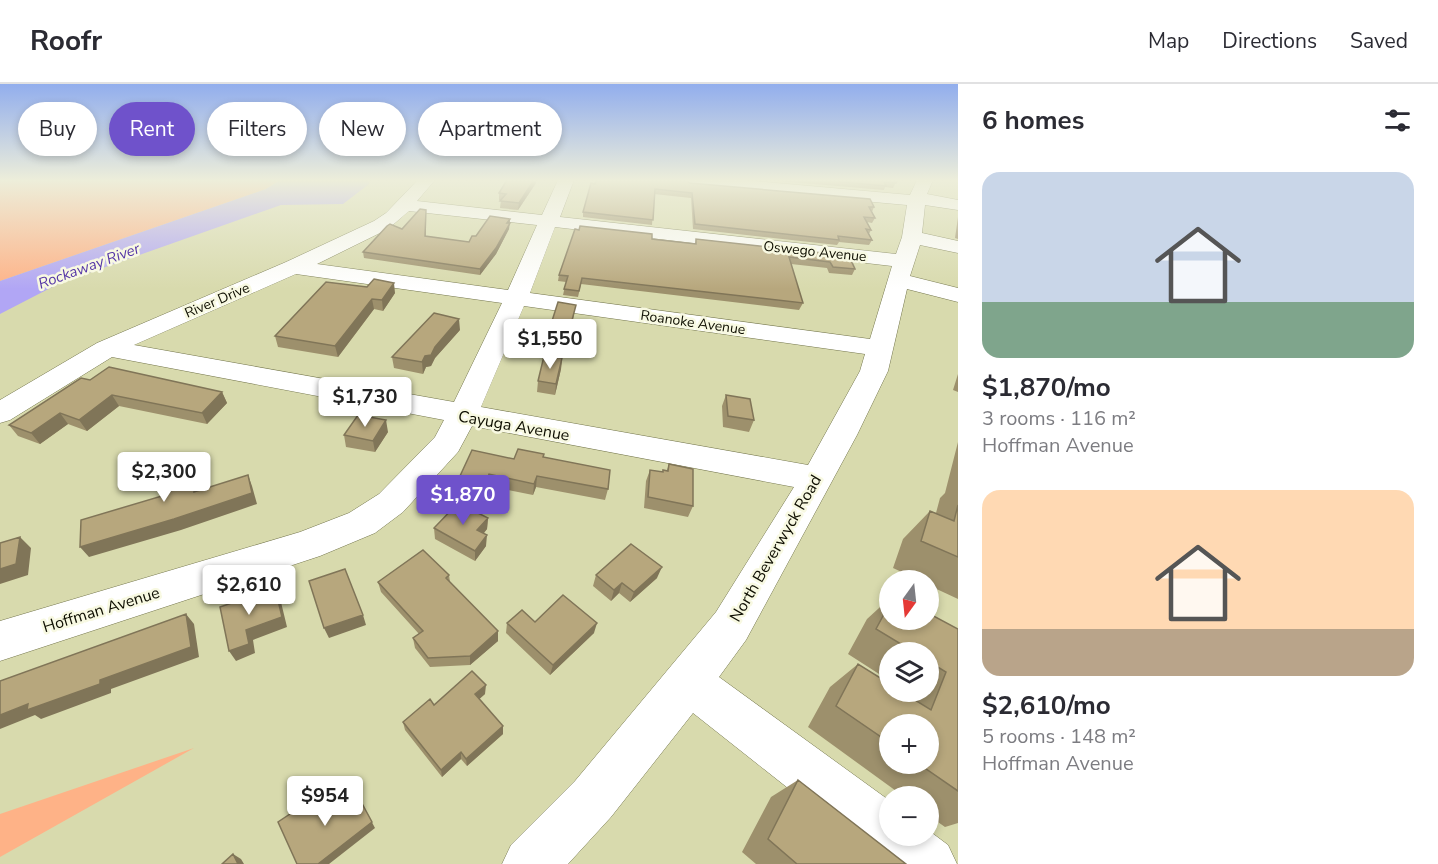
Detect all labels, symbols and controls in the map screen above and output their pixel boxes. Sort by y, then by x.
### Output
text: Roofr [30,22,102,60]
text: Map [1148,27,1189,55]
text: Directions [1222,27,1317,55]
text: Saved [1350,27,1408,55]
chip: Buy [18,102,97,156]
chip: Rent [109,102,195,156]
chip: Filters [207,102,307,156]
chip: New [319,102,406,156]
chip: Apartment [418,102,562,156]
text: 6 homes [982,103,1084,138]
icon: filters [1381,104,1414,137]
icon: home [1144,211,1252,319]
street label: Oswego Avenue [762,237,868,266]
water label: Rockaway River [35,238,143,294]
street label: River Drive [182,278,253,323]
street label: Roanoke Avenue [639,306,747,339]
pin: $1,550 [501,319,599,370]
text: $1,550 [518,325,582,352]
text: $1,870/mo [982,370,1111,405]
pin: $1,730 [316,377,414,428]
text: $1,730 [333,383,397,410]
street label: Cayuga Avenue [457,405,571,447]
text: 3 rooms · 116 m² [982,405,1136,432]
text: Hoffman Avenue [982,432,1134,459]
pin: $2,300 [115,452,213,503]
text: $2,300 [132,458,196,485]
street label: North Beverwyck Road [725,471,827,626]
pin: $1,870 [414,475,512,526]
text: $1,870 [431,481,495,508]
icon: home [1144,529,1252,637]
pin: $2,610 [200,565,298,616]
north arrow [879,570,939,630]
map controls [879,570,939,846]
text: $2,610 [217,571,281,598]
street label: Hoffman Avenue [40,582,162,638]
button: layers [879,642,939,702]
text: $2,610/mo [982,688,1111,723]
button: + [879,714,939,774]
text: 5 rooms · 148 m² [982,723,1136,750]
text: Hoffman Avenue [982,750,1134,777]
pin: $954 [289,776,361,827]
text: $954 [301,782,349,809]
button: − [879,786,939,846]

